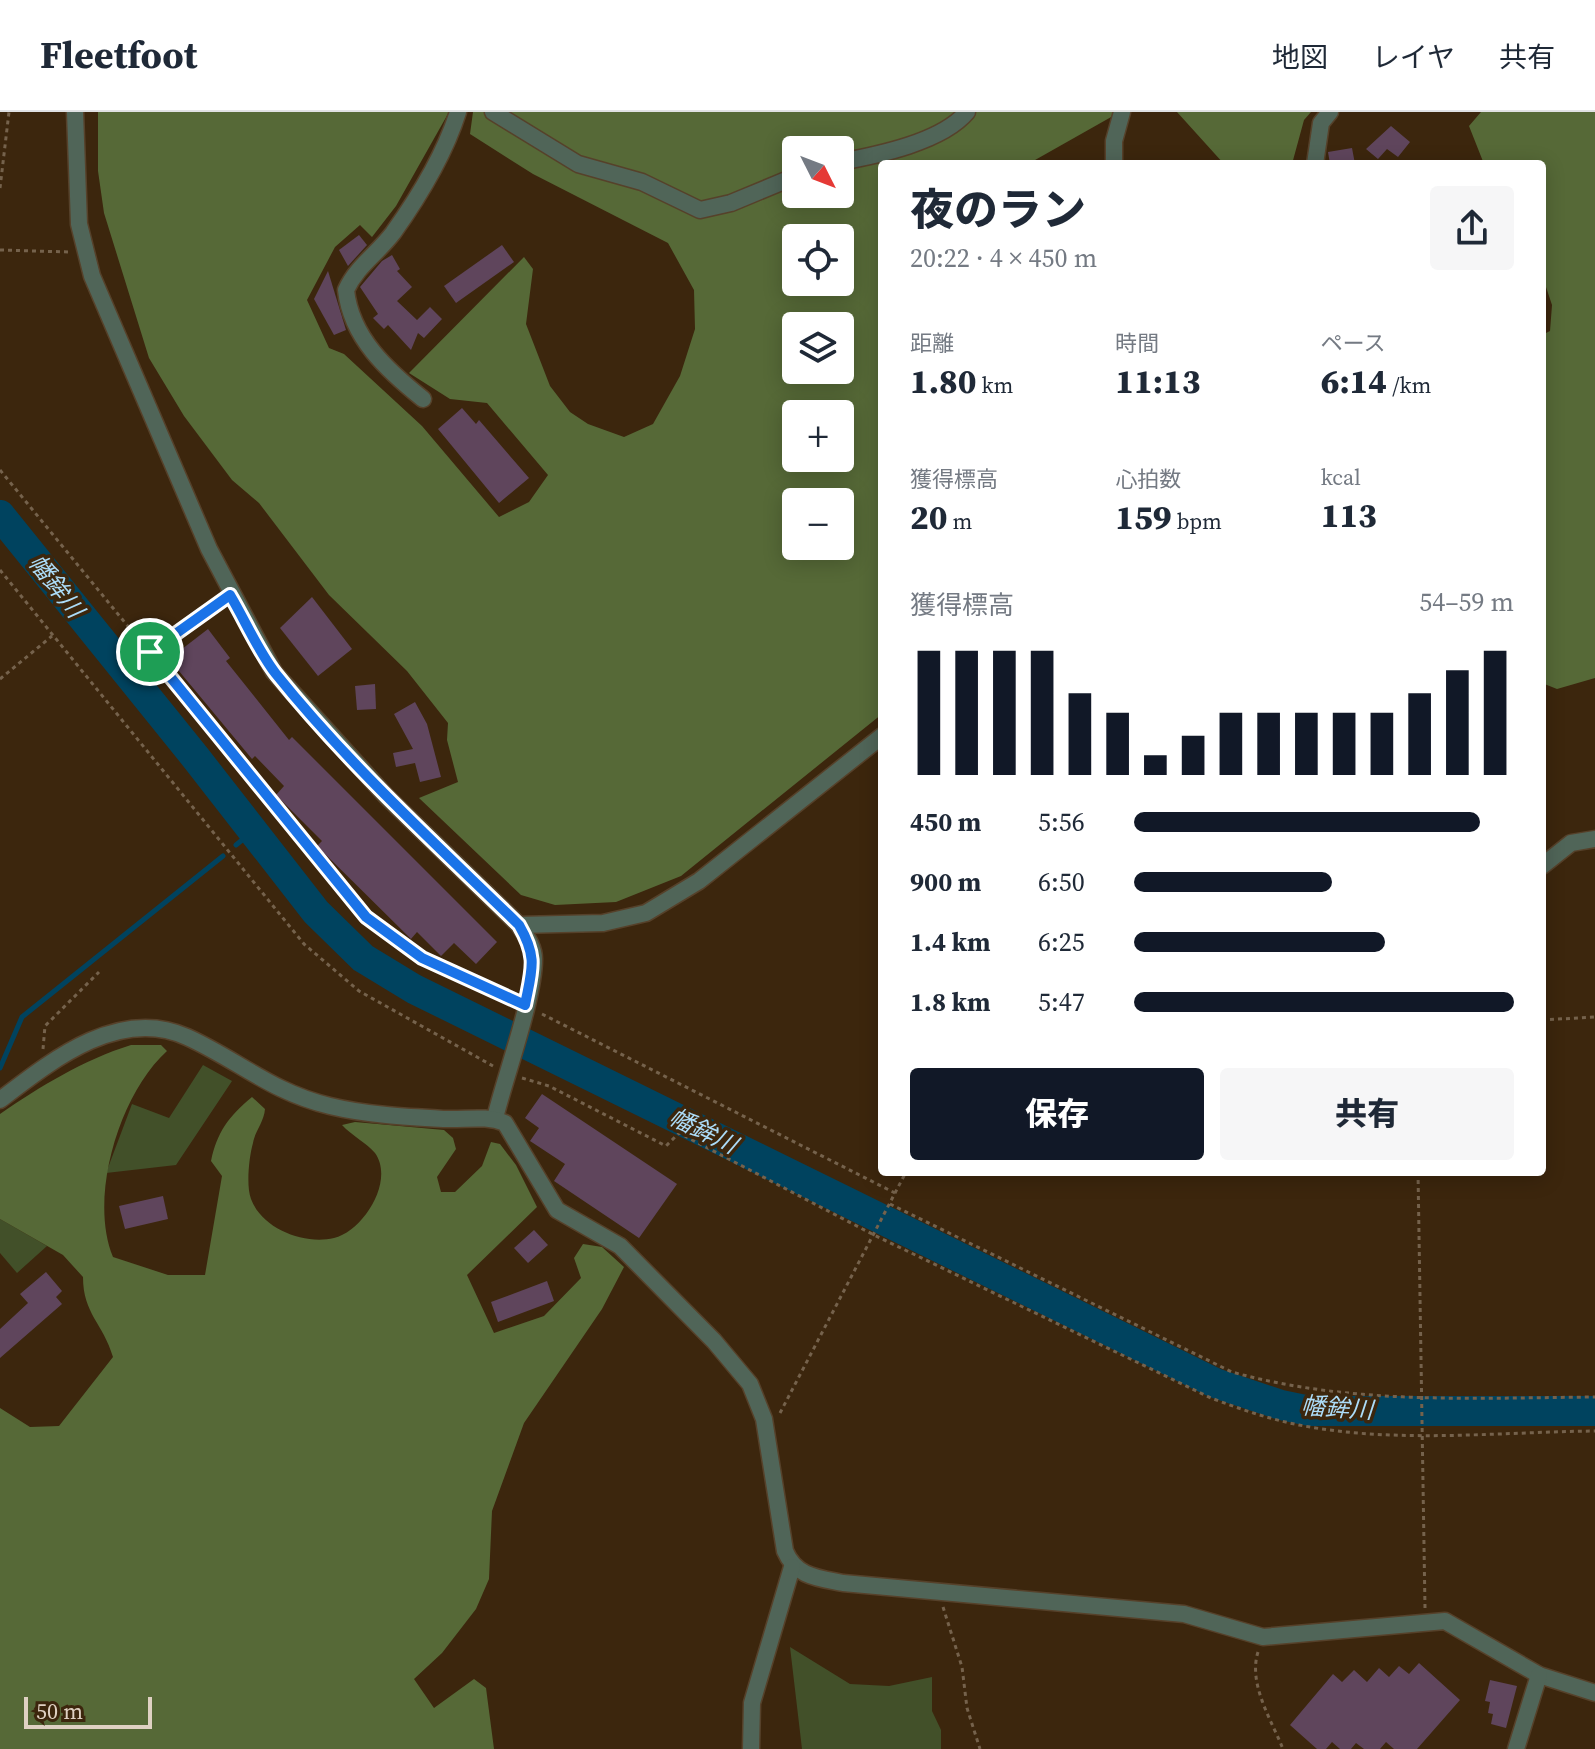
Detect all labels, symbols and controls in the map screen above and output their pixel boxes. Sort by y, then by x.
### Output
text: Fleetfoot [40,29,197,81]
text: 地図 [1272,38,1328,76]
text: レイヤ [1372,38,1455,76]
text: 共有 [1499,38,1555,76]
north arrow [782,136,854,208]
map controls [782,136,854,560]
text: 夜のラン [910,179,1086,240]
button: share [1430,186,1514,270]
button: locate [782,224,854,296]
text: 20:22 · 4 × 450 m [910,240,1097,276]
button: layers [782,312,854,384]
text: 距離 [910,328,954,358]
text: 時間 [1115,328,1159,358]
text: ペース [1321,328,1386,358]
text: 1.80 [910,358,976,404]
text: 11:13 [1115,358,1200,404]
text: 6:14 [1321,358,1387,404]
text: km [976,370,1013,400]
text: /km [1387,370,1431,400]
button: + [782,400,854,472]
text: kcal [1321,462,1361,492]
text: 獲得標高 [910,464,998,494]
text: 心拍数 [1115,464,1181,494]
button: − [782,488,854,560]
text: 113 [1321,492,1377,538]
text: 20 [910,494,947,540]
text: 159 [1115,494,1172,540]
text: m [947,506,972,536]
text: bpm [1172,506,1222,536]
water label: 幡鉾川 [21,547,93,627]
text: 54–59 m [1419,584,1514,620]
text: 獲得標高 [910,587,1014,623]
pin [116,618,184,686]
icon: arrive [128,630,172,674]
text: 450 m [910,804,981,840]
text: 5:56 [1038,804,1085,840]
text: 900 m [910,864,981,900]
text: 6:50 [1038,864,1085,900]
text: 1.4 km [910,924,991,960]
text: 6:25 [1038,924,1085,960]
text: 1.8 km [910,984,991,1020]
text: 5:47 [1038,984,1085,1020]
button: 保存 [910,1068,1204,1160]
button: 共有 [1220,1068,1514,1160]
water label: 幡鉾川 [664,1100,746,1162]
water label: 幡鉾川 [1300,1389,1377,1427]
scale bar [24,1693,152,1729]
text: 50 m [36,1696,83,1726]

